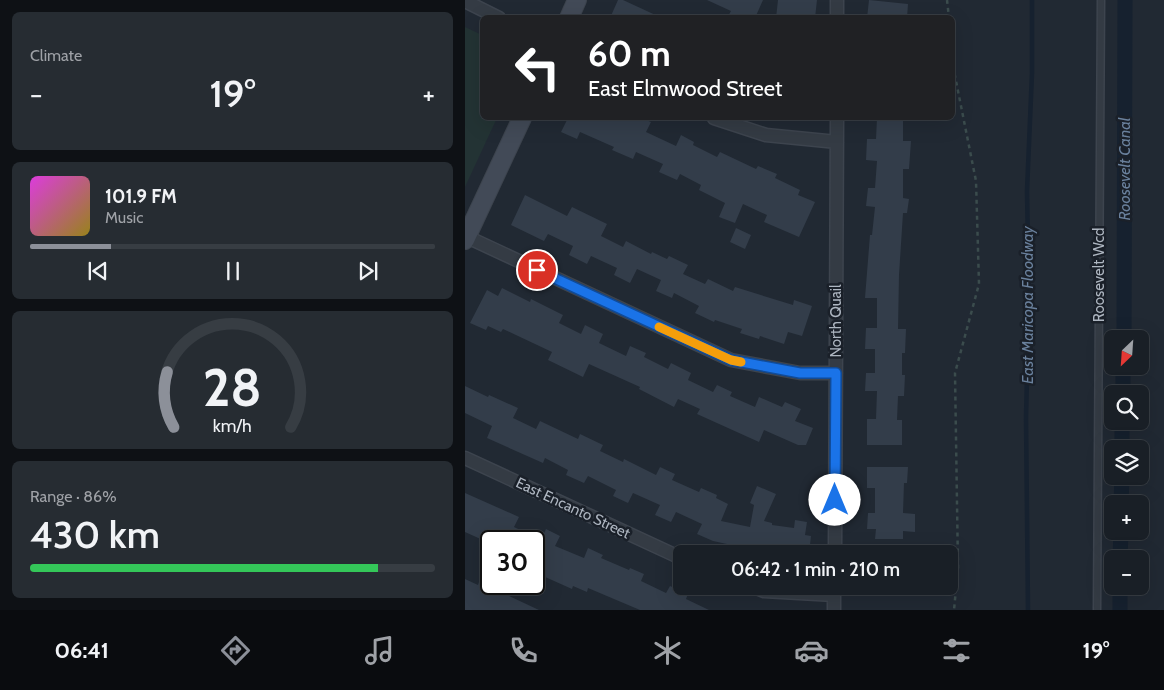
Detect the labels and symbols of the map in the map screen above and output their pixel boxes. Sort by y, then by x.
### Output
water label: Roosevelt Canal [1115,117,1134,221]
water label: East Maricopa Floodway [1018,225,1037,384]
street label: Roosevelt Wcd [1090,228,1108,322]
pin [516,249,558,291]
street label: North Quail [827,284,845,358]
north arrow [1104,330,1149,375]
position arrow [808,473,860,525]
street label: East Encanto Street [513,474,633,542]
speed limit sign: 30 [480,530,545,595]

